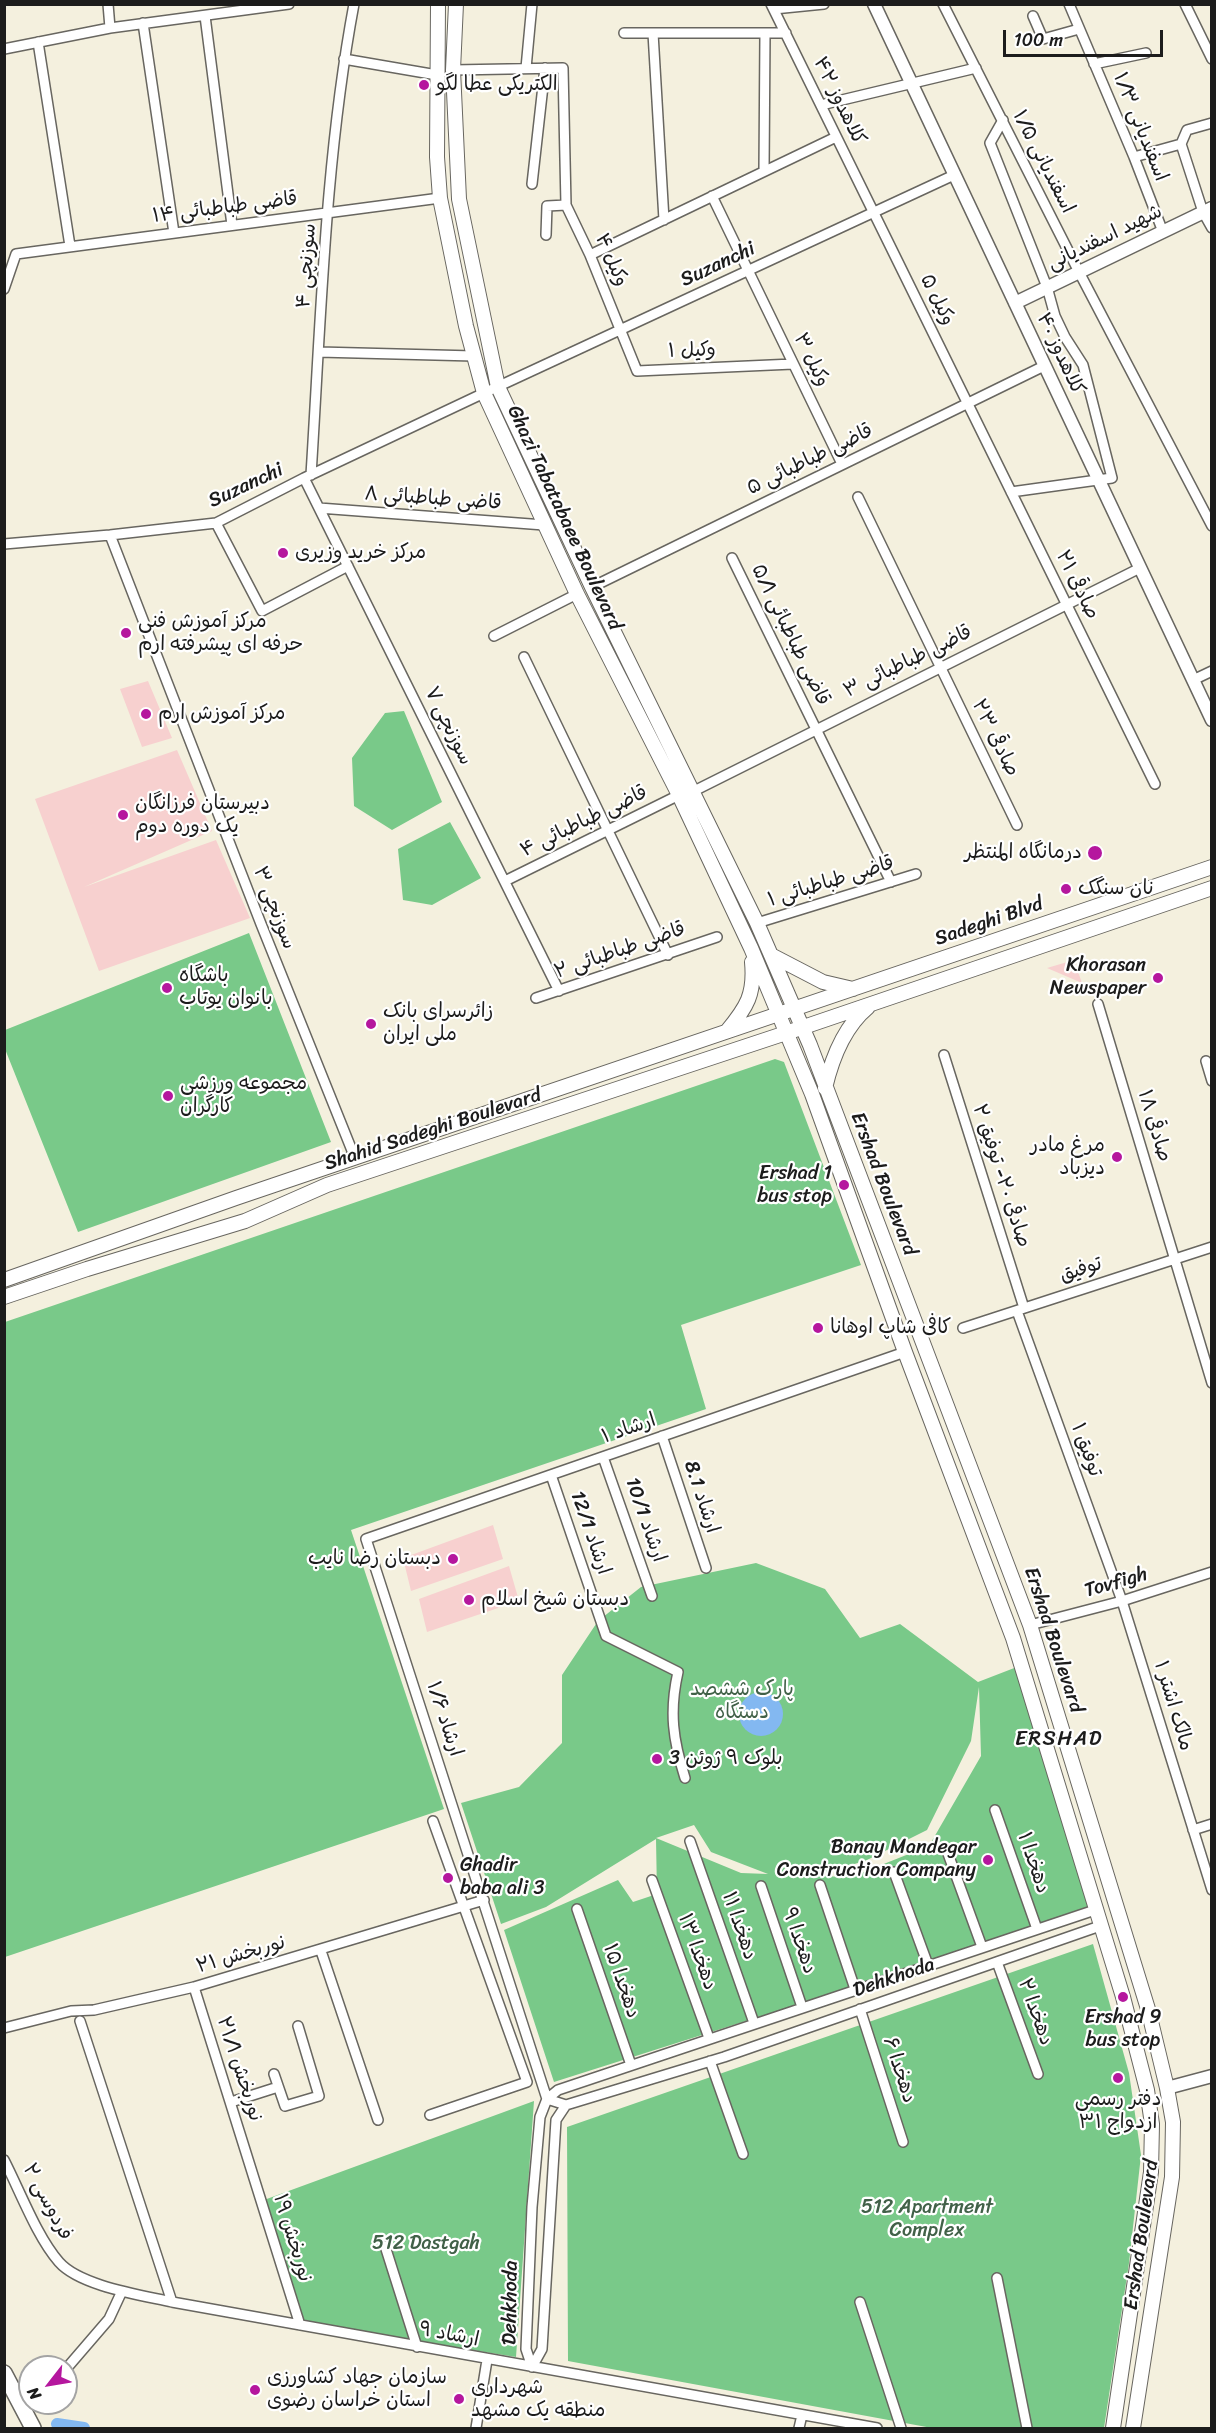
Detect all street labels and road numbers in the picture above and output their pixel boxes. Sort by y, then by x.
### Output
street label: کلاهدوز ۴۲ [807,53,871,149]
street label: اسفندیانی ۱/۳ [1107,69,1173,185]
street label: اسفندیانی ۱/۵ [1007,106,1079,218]
street label: قاضی طباطبائی ۱۴ [151,187,299,229]
street label: شهید اسفندیانی [1044,200,1166,276]
street label: سوزنچی ۴ [292,223,322,309]
street label: وکيل ۴ [589,230,633,290]
street label: Suzanchi [677,237,759,293]
street label: وکيل ۵ [914,270,960,330]
street label: کلاهدوز ۴۰ [1031,309,1089,399]
street label: وکيل ۳ [788,329,834,391]
street label: وکيل ۱ [668,338,716,364]
street label: Ghazi Tabatabaee Boulevard [501,402,627,634]
street label: قاضی طباطبائی ۵ [743,419,877,501]
street label: Suzanchi [205,458,287,514]
street label: قاضی طباطبائی ۸ [364,482,502,516]
street label: صادقی ۲۱ [1050,547,1104,623]
street label: قاضی طباطبائی ۵/۱ [745,560,835,710]
street label: قاضی طباطبائی ۳ [840,621,976,703]
street label: سوزنچی ۷ [419,683,477,769]
street label: صادقی ۲۳ [966,696,1024,780]
street label: قاضی طباطبائی ۴ [516,781,652,863]
street label: قاضی طباطبائی ۱ [765,851,897,913]
street label: سوزنچی ۳ [247,863,301,953]
street label: Sadeghi Blvd [932,892,1046,952]
street label: قاضی طباطبائی ۲ [551,917,689,985]
street label: Shahid Sadeghi Boulevard [322,1084,544,1176]
street label: صادقی ۱۸ [1132,1087,1176,1165]
street label: صادقی ۲۰- توفیق ۲ [967,1101,1035,1251]
street label: Ershad Boulevard [845,1109,921,1259]
street label: توفیق [1057,1252,1105,1288]
street label: ارشاد ۱ [599,1409,659,1449]
street label: توفیق ۱ [1065,1420,1107,1480]
street label: ارشاد 8.1 [678,1458,724,1536]
street label: ارشاد 10/1 [619,1474,671,1566]
street label: ارشاد 12/1 [565,1488,615,1578]
street label: Tovfigh [1082,1563,1150,1603]
street label: Ershad Boulevard [1018,1564,1088,1716]
street label: مالک اشتر ۱ [1148,1658,1198,1754]
street label: ارشاد ۱/۶ [421,1678,467,1760]
street label: دهخدا ۱ [1011,1829,1055,1897]
street label: دهخدا ۱۱ [716,1889,762,1963]
street label: دهخدا ۹ [776,1905,822,1977]
street label: دهخدا ۱۳ [672,1911,722,1993]
street label: نوربخش ۲۱ [194,1931,288,1979]
street label: دهخدا ۱۵ [597,1941,645,2021]
street label: Dehkhoda [850,1953,938,2003]
street label: دهخدا ۲ [1012,1975,1058,2049]
street label: نوربخش ۲۱/۱ [211,2014,267,2124]
street label: دهخدا ۶ [877,2034,921,2106]
street label: Ershad Boulevard [1120,2158,1164,2312]
street label: فردوسی ۲ [17,2160,77,2244]
street label: نوربخش ۱۹ [267,2191,317,2285]
street label: Dehkhoda [498,2261,524,2345]
street label: ارشاد ۹ [417,2317,481,2353]

